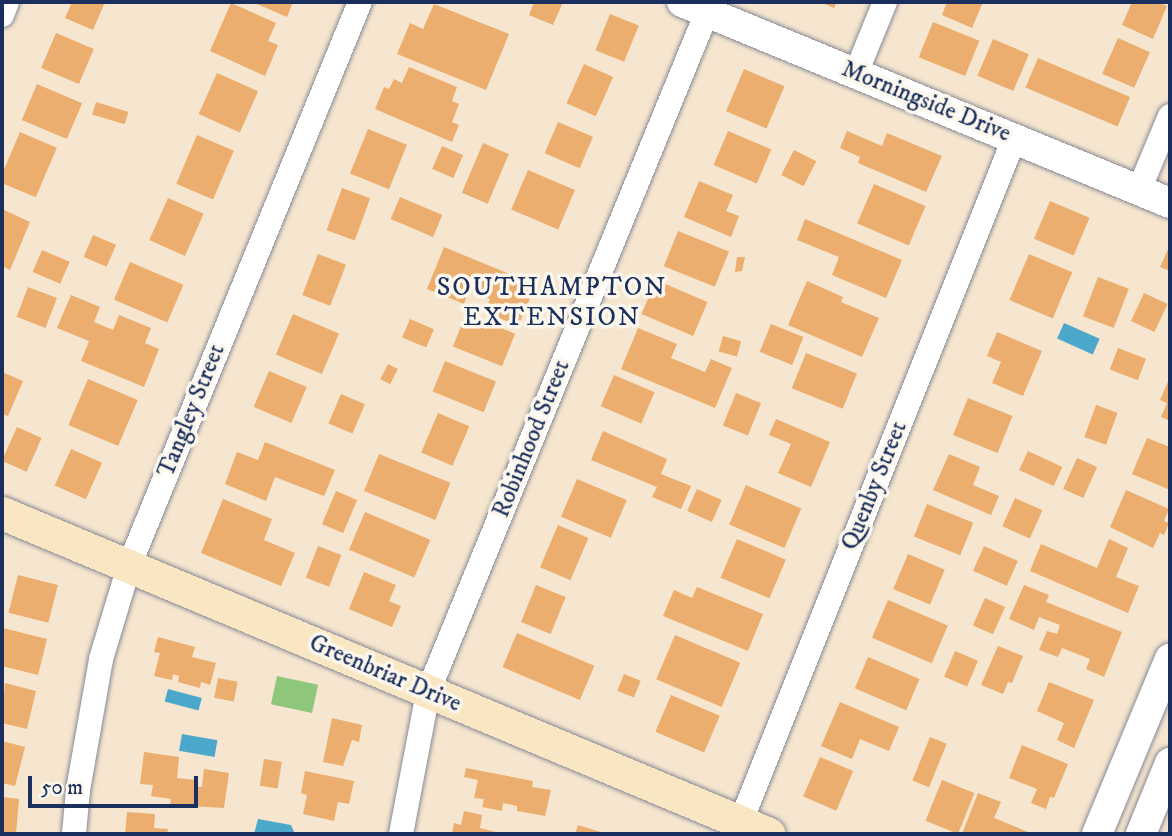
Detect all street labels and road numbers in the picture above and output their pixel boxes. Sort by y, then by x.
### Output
street label: Morningside Drive [837,55,1015,149]
street label: Tangley Street [152,340,232,482]
street label: Robinhood Street [487,356,577,522]
street label: Quenby Street [836,417,914,555]
street label: Greenbriar Drive [305,629,465,719]

